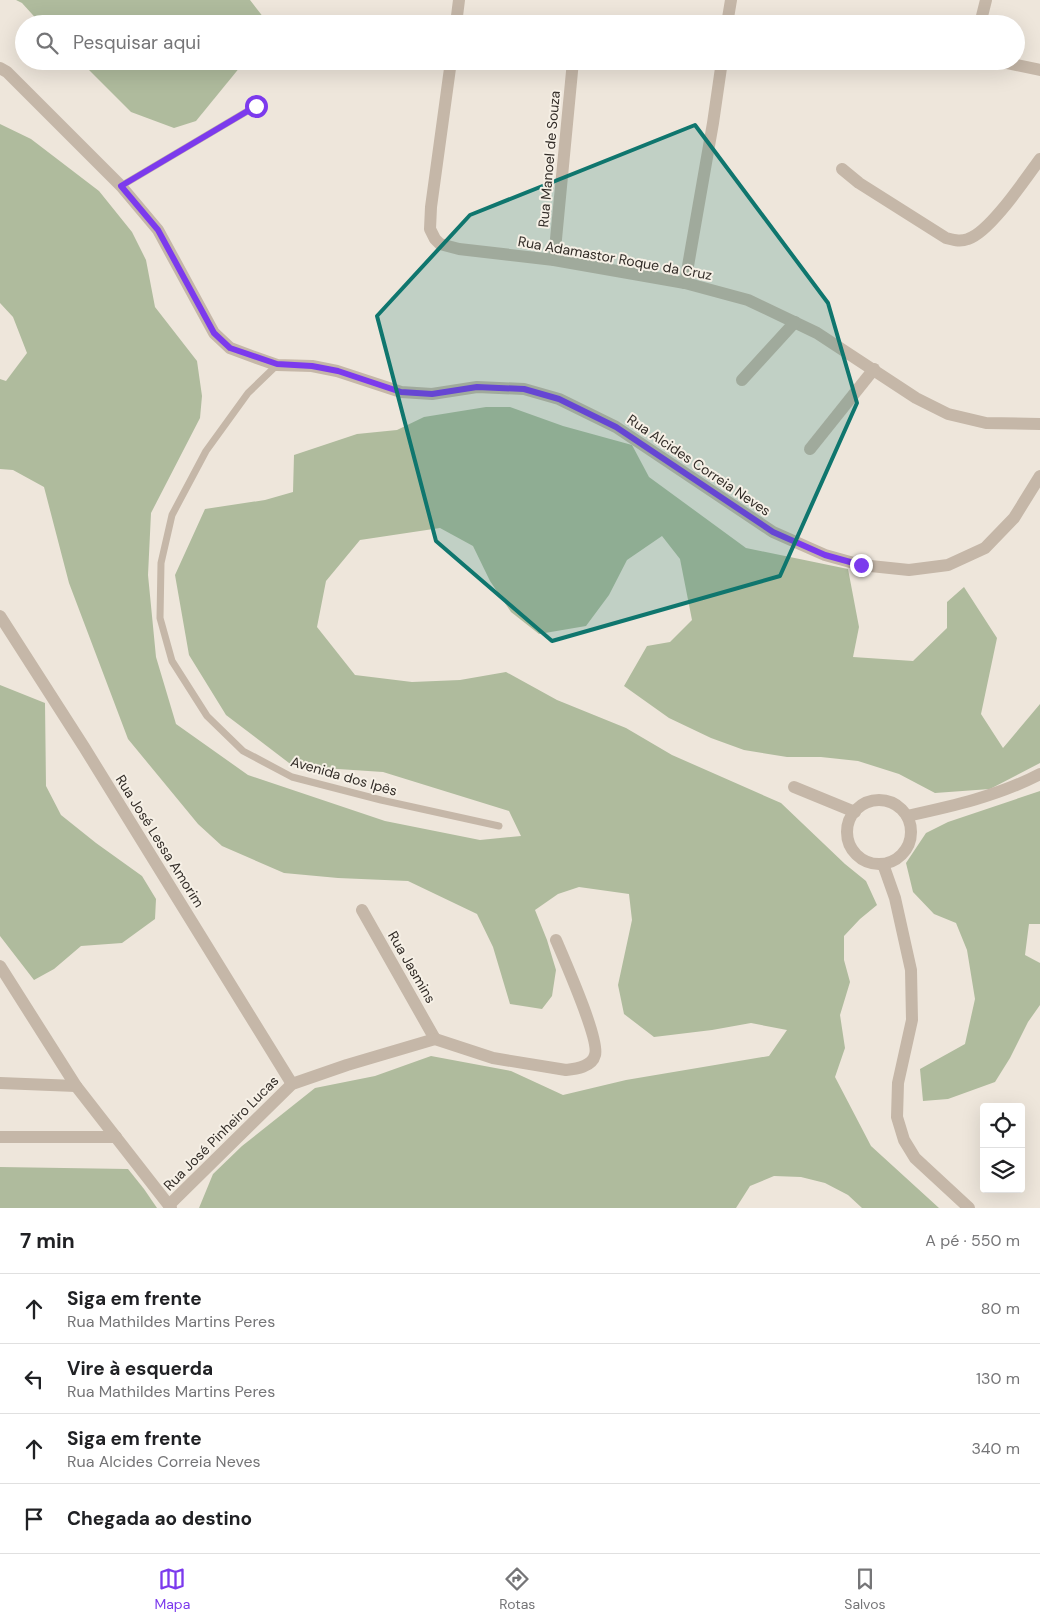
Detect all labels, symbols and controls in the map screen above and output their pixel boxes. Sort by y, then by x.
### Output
search box [15,15,1025,70]
icon: search [33,29,61,57]
text: Pesquisar aqui [73,30,201,55]
street label: Rua Manoel de Souza [534,90,564,228]
route start [245,95,268,118]
street label: Rua Adamastor Roque da Cruz [517,232,713,284]
street label: Rua Alcides Correia Neves [624,410,774,520]
route end [850,554,873,577]
street label: Avenida dos Ipês [289,752,399,800]
street label: Rua José Lessa Amorim [112,771,208,911]
street label: Rua Jasmins [384,928,440,1006]
street label: Rua José Pinheiro Lucas [160,1072,282,1194]
map controls [980,1103,1025,1193]
button: locate [980,1103,1025,1148]
button: layers [980,1148,1025,1193]
text: 7 min [20,1227,75,1255]
text: A pé · 550 m [925,1230,1020,1251]
text: Siga em frente [67,1286,202,1311]
icon: ahead [20,1295,48,1323]
text: 80 m [981,1298,1020,1319]
text: Rua Mathildes Martins Peres [67,1311,275,1332]
text: Vire à esquerda [67,1356,213,1381]
icon: left [20,1365,48,1393]
text: 130 m [976,1368,1020,1389]
text: Rua Mathildes Martins Peres [67,1381,275,1402]
text: Siga em frente [67,1426,202,1451]
icon: ahead [20,1435,48,1463]
text: 340 m [971,1438,1020,1459]
text: Rua Alcides Correia Neves [67,1451,261,1472]
icon: arrive [20,1505,48,1533]
text: Chegada ao destino [67,1506,252,1531]
tab: Mapa [154,1565,190,1613]
tab: Rotas [499,1565,535,1613]
tab: Salvos [844,1565,885,1613]

